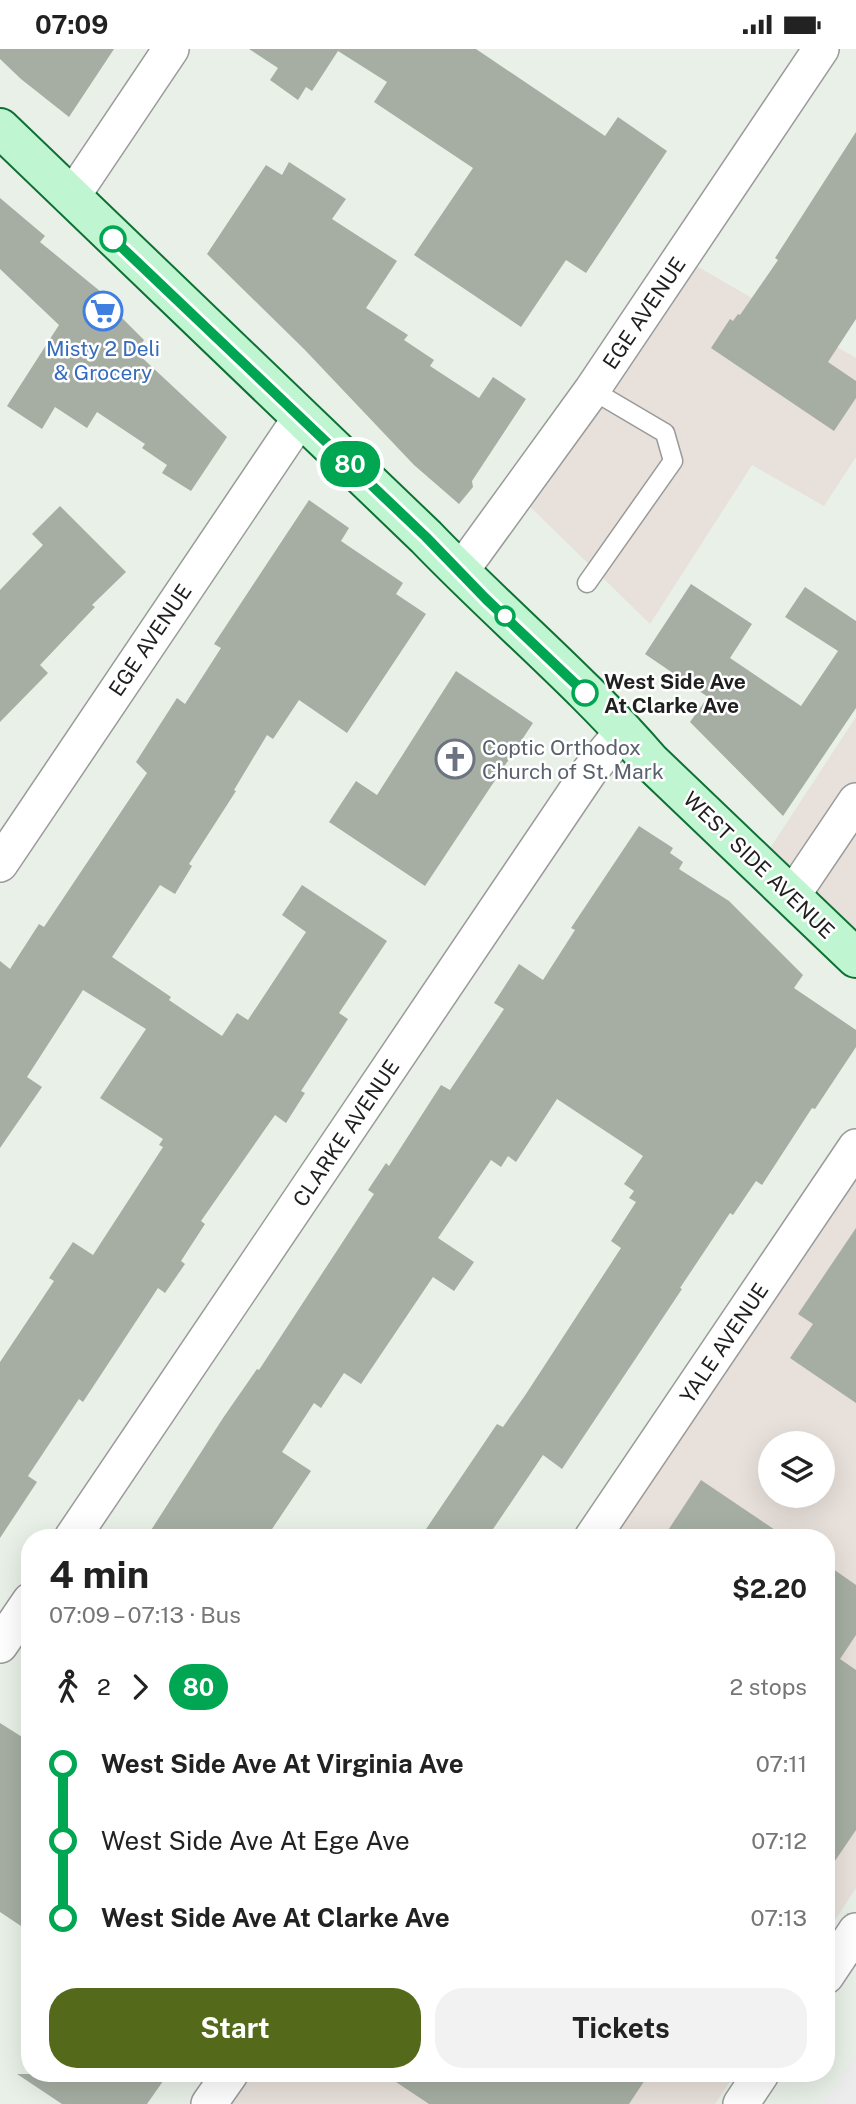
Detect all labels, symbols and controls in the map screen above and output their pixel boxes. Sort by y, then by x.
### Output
text: 07:09 [35,9,108,40]
unlabelled marker [100,226,126,252]
street label: EGE AVENUE [597,252,691,374]
supermarket icon: Misty 2 Deli & Grocery [82,290,124,332]
place label: Misty 2 Deli & Grocery [46,336,160,385]
line badge: 80 [318,441,382,487]
text: 80 [334,450,366,478]
street label: EGE AVENUE [103,579,197,701]
unlabelled marker [495,606,515,626]
place label: West Side Ave At Clarke Ave [604,669,746,718]
marker: West Side Ave At Clarke Ave [572,680,598,706]
place label: Coptic Orthodox Church of St. Mark [482,735,664,784]
church icon: Coptic Orthodox Church of St. Mark [434,738,476,780]
street label: WEST SIDE AVENUE [678,786,840,944]
street label: CLARKE AVENUE [288,1055,404,1211]
street label: YALE AVENUE [675,1278,773,1408]
map controls [758,1431,835,1508]
button: layers [758,1431,835,1508]
text: 4 min [49,1552,149,1597]
text: $2.20 [732,1573,807,1604]
text: 07:09 – 07:13 · Bus [49,1601,241,1628]
icon: walk [49,1668,87,1706]
icon: forward [121,1668,159,1706]
text: 2 [97,1673,111,1700]
text: 80 [183,1673,214,1701]
text: 2 stops [729,1673,807,1700]
text: West Side Ave At Virginia Ave [101,1748,464,1779]
text: 07:11 [756,1750,807,1777]
text: West Side Ave At Ege Ave [101,1825,410,1856]
text: 07:12 [751,1827,807,1854]
text: West Side Ave At Clarke Ave [101,1902,450,1933]
text: 07:13 [750,1904,807,1931]
button: Start [49,1988,421,2068]
button: Tickets [435,1988,807,2068]

